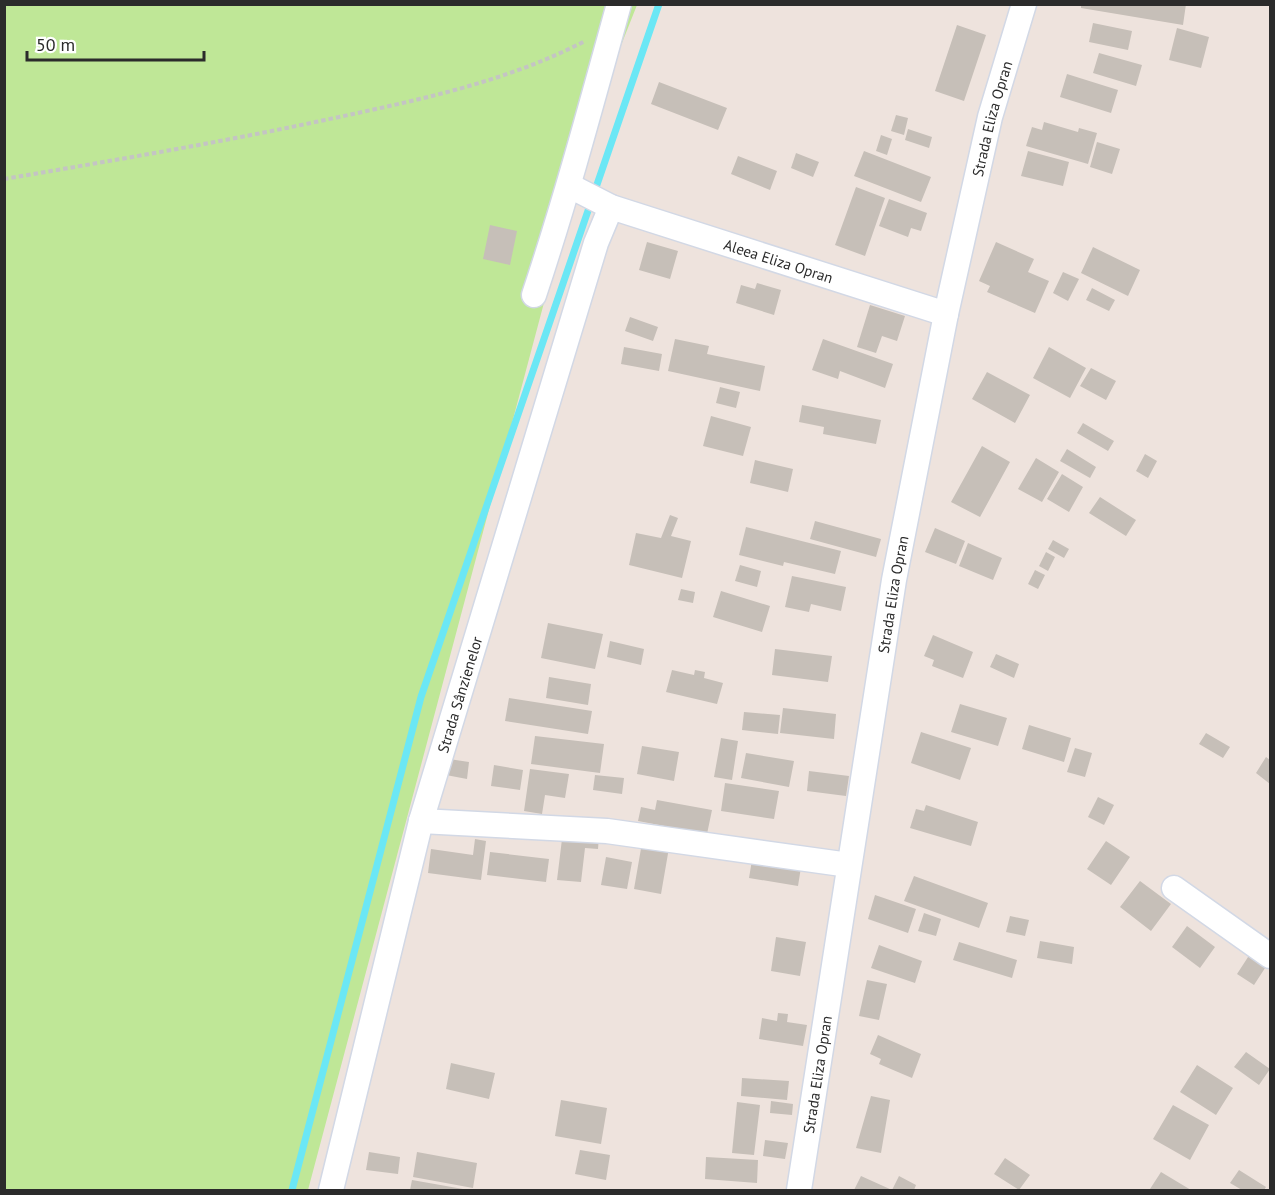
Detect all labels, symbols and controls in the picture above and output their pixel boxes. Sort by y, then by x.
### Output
scale bar [27,24,204,62]
text: 50 m [36,33,75,56]
street label: Strada Eliza Opran [967,58,1016,178]
street label: Aleea Eliza Opran [722,234,836,287]
street label: Strada Eliza Opran [873,534,912,654]
street label: Strada Sânzienelor [433,634,486,755]
street label: Strada Eliza Opran [798,1014,836,1135]

